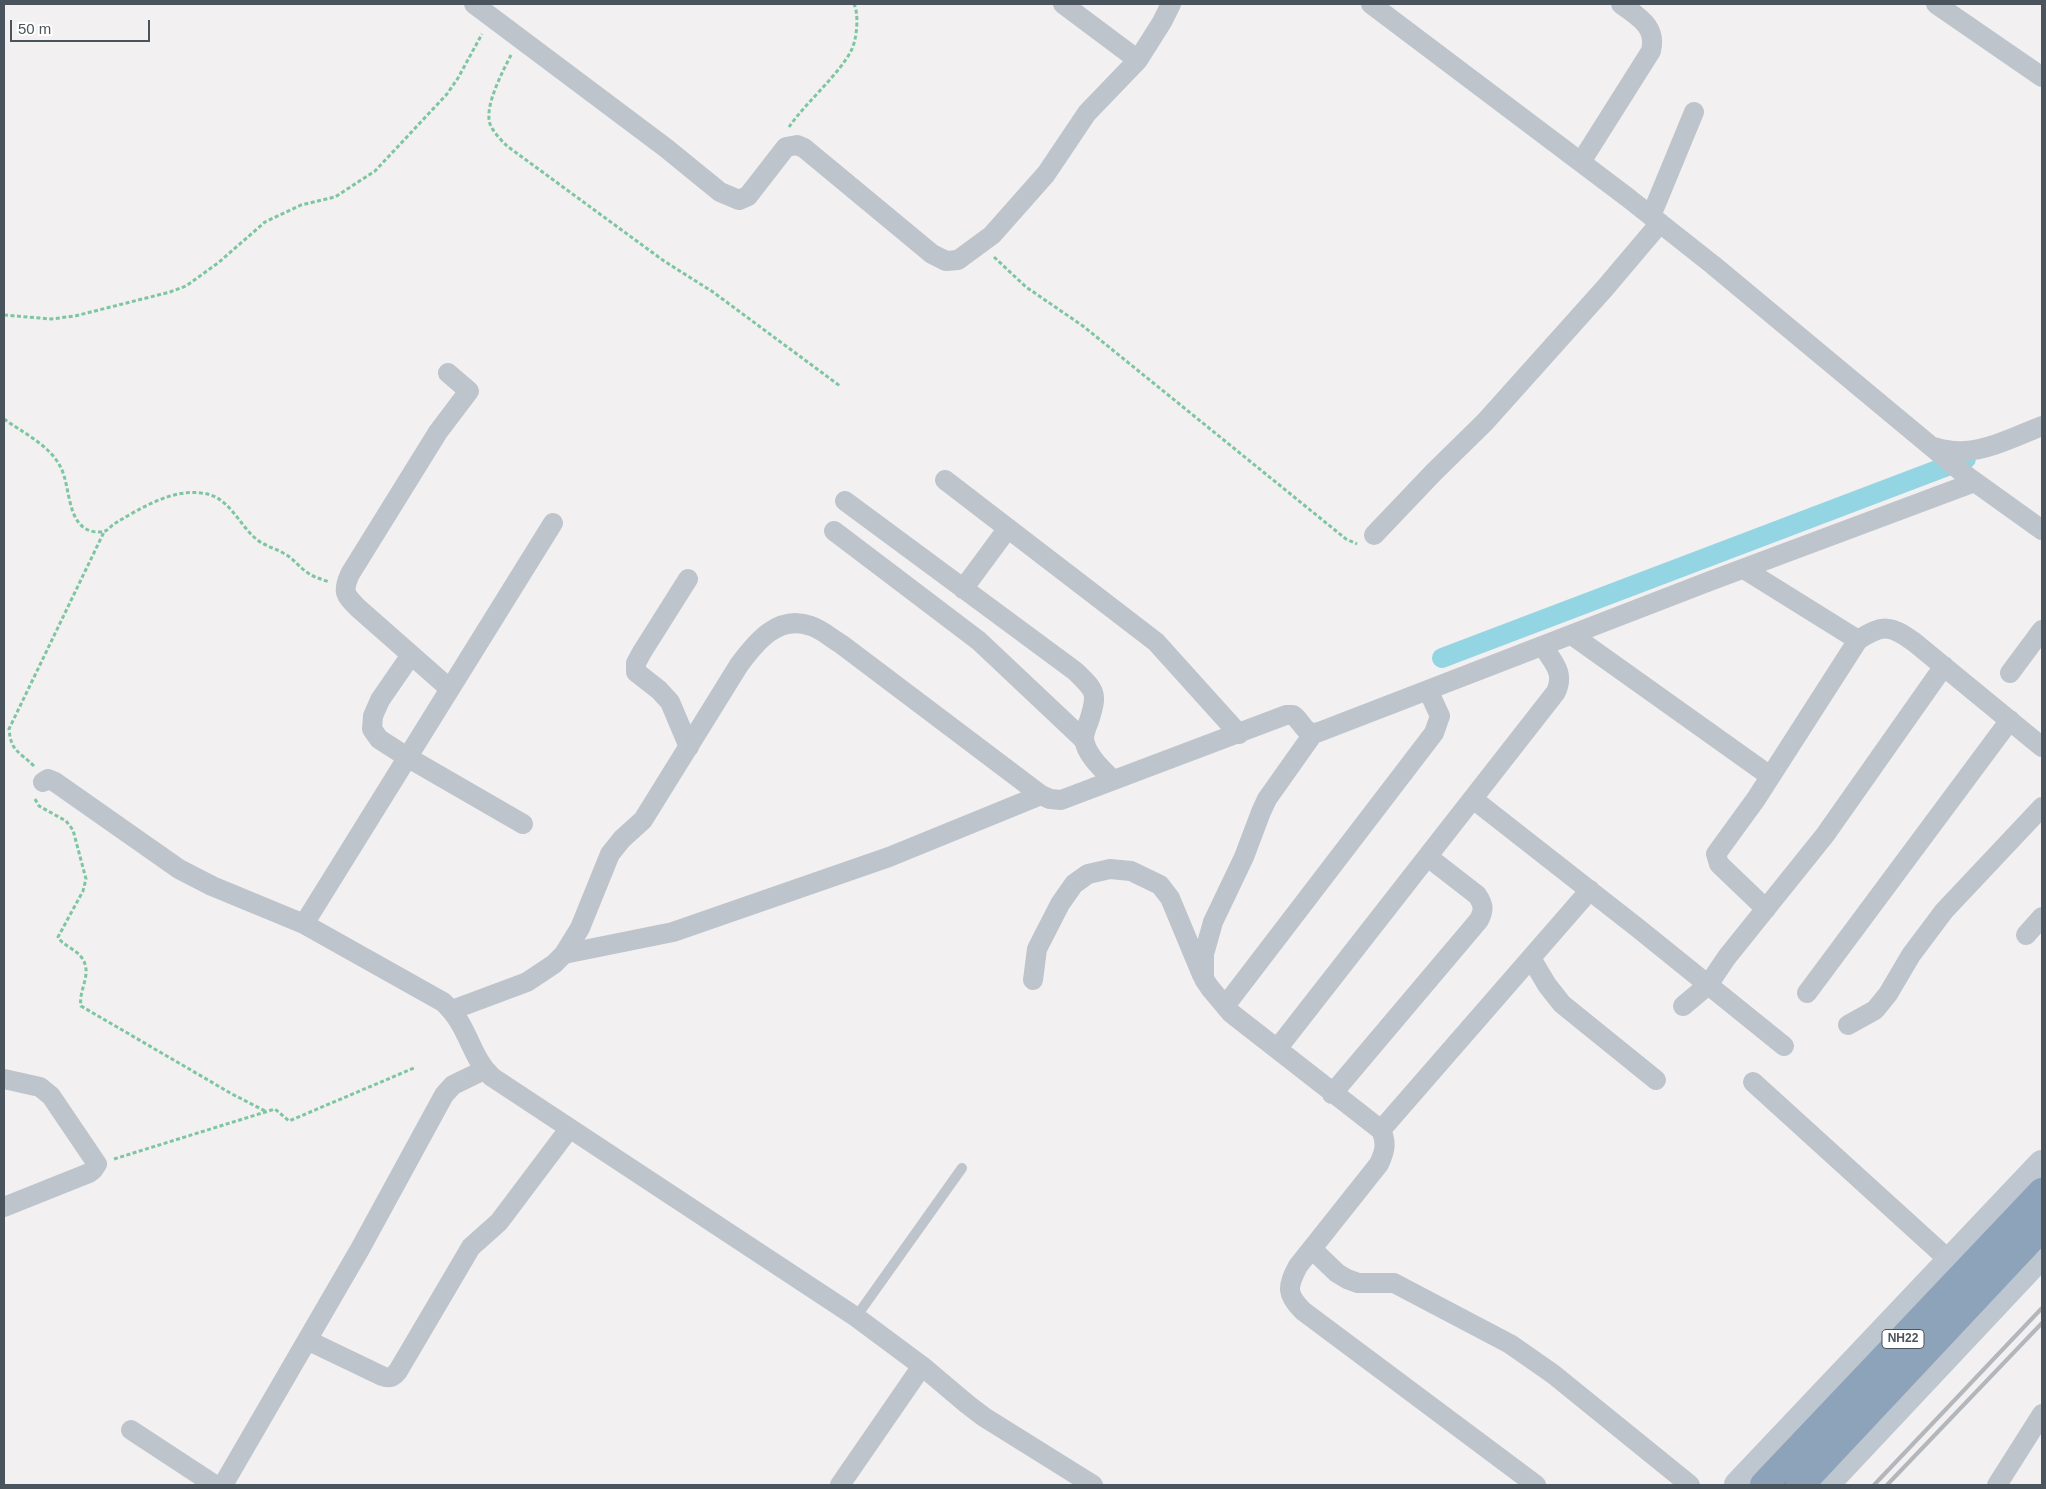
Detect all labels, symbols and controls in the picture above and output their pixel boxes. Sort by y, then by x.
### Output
scale bar [12,10,152,42]
text: 50 m [18,20,51,37]
road number: NH22 [1882,1330,1924,1348]

